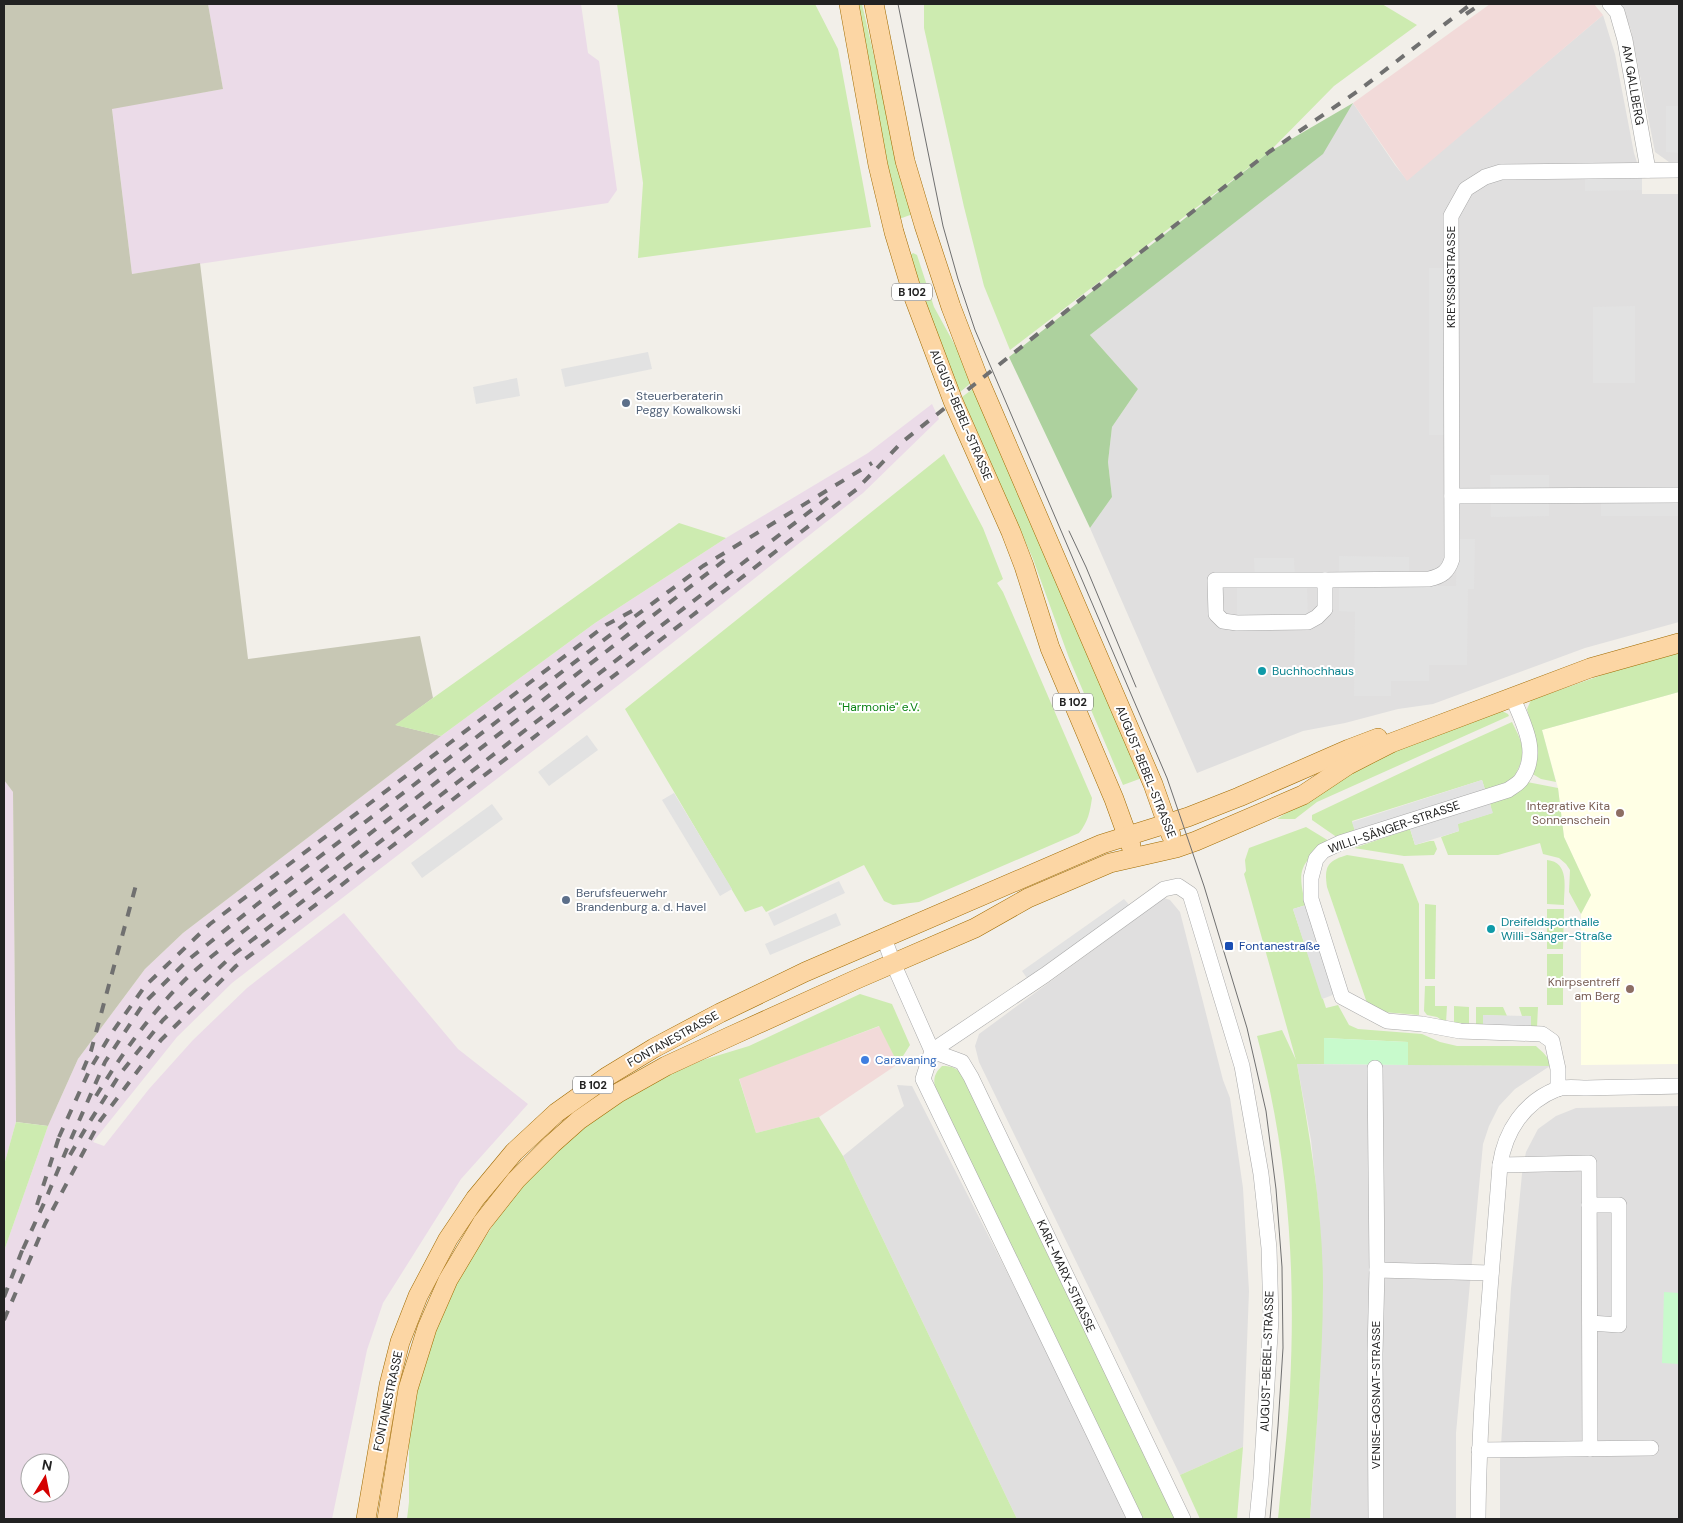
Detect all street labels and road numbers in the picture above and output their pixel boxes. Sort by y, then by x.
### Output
street label: AM GALLBERG [1618,44,1648,126]
street label: KREYSSIGSTRASSE [1443,226,1459,328]
road number: B 102 [892,284,932,300]
street label: AUGUST-BEBEL-STRASSE [926,347,996,483]
road number: B 102 [1053,694,1093,710]
street label: AUGUST-BEBEL-STRASSE [1112,704,1180,841]
street label: WILLI-SÄNGER-STRASSE [1326,797,1462,857]
street label: FONTANESTRASSE [624,1007,722,1071]
road number: B 102 [573,1076,613,1094]
street label: KARL-MARX-STRASSE [1033,1217,1099,1335]
street label: AUGUST-BEBEL-STRASSE [1257,1290,1277,1432]
street label: VENISE-GOSNAT-STRASSE [1368,1320,1384,1469]
street label: FONTANESTRASSE [370,1349,406,1453]

